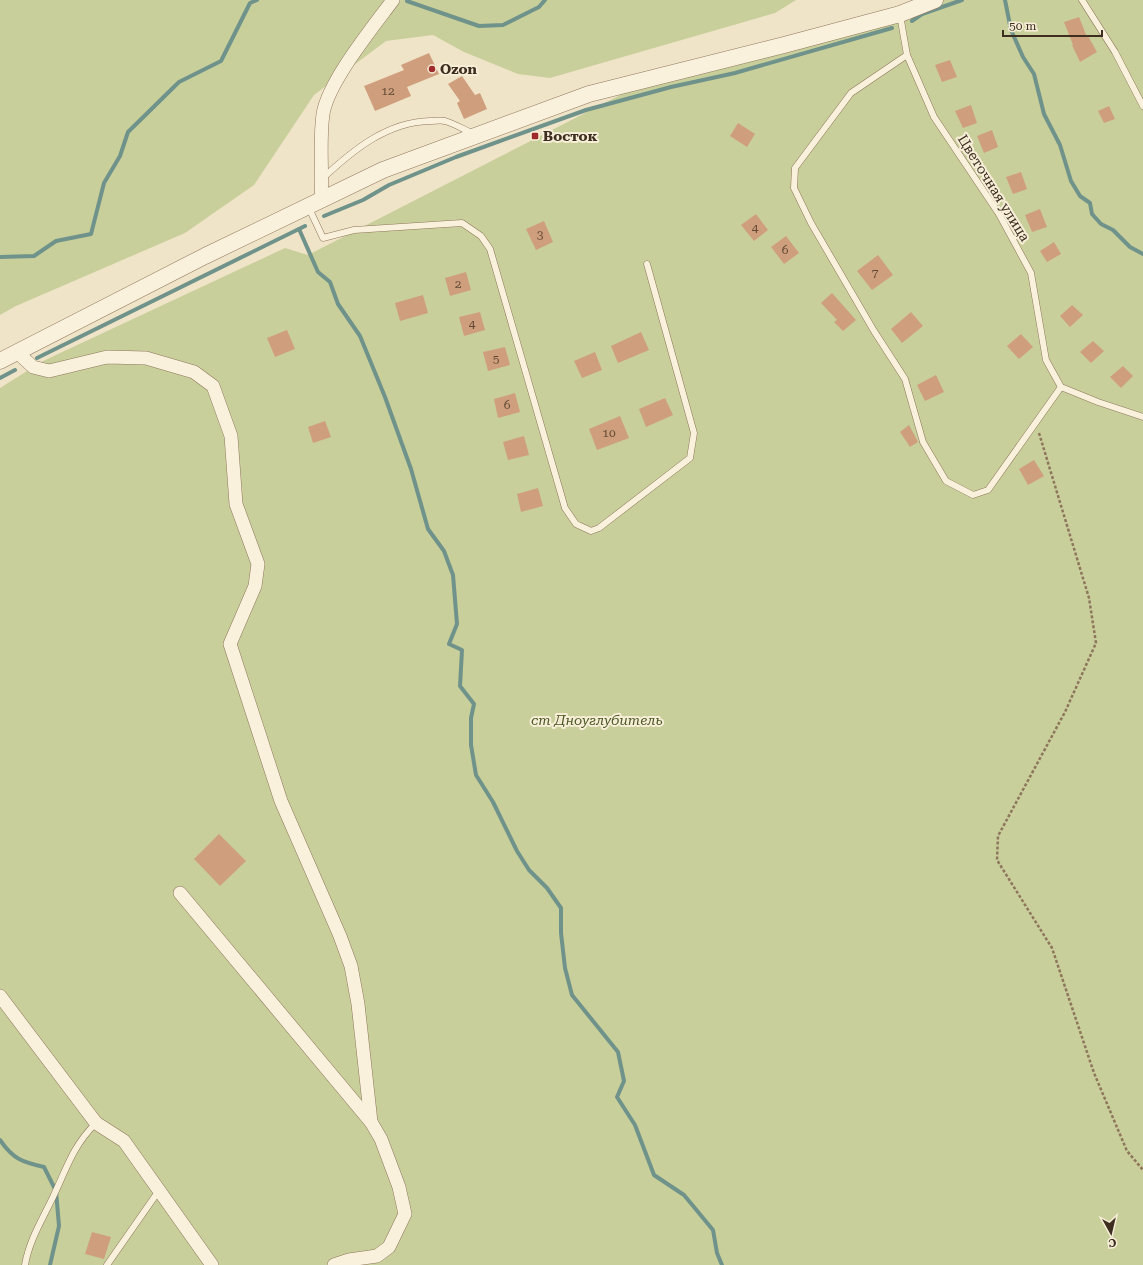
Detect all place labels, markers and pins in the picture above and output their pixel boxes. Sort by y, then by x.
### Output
place label: Ozon [440,61,478,77]
marker: Ozon [427,64,437,74]
place label: Восток [543,128,598,144]
marker: Восток [530,131,540,141]

